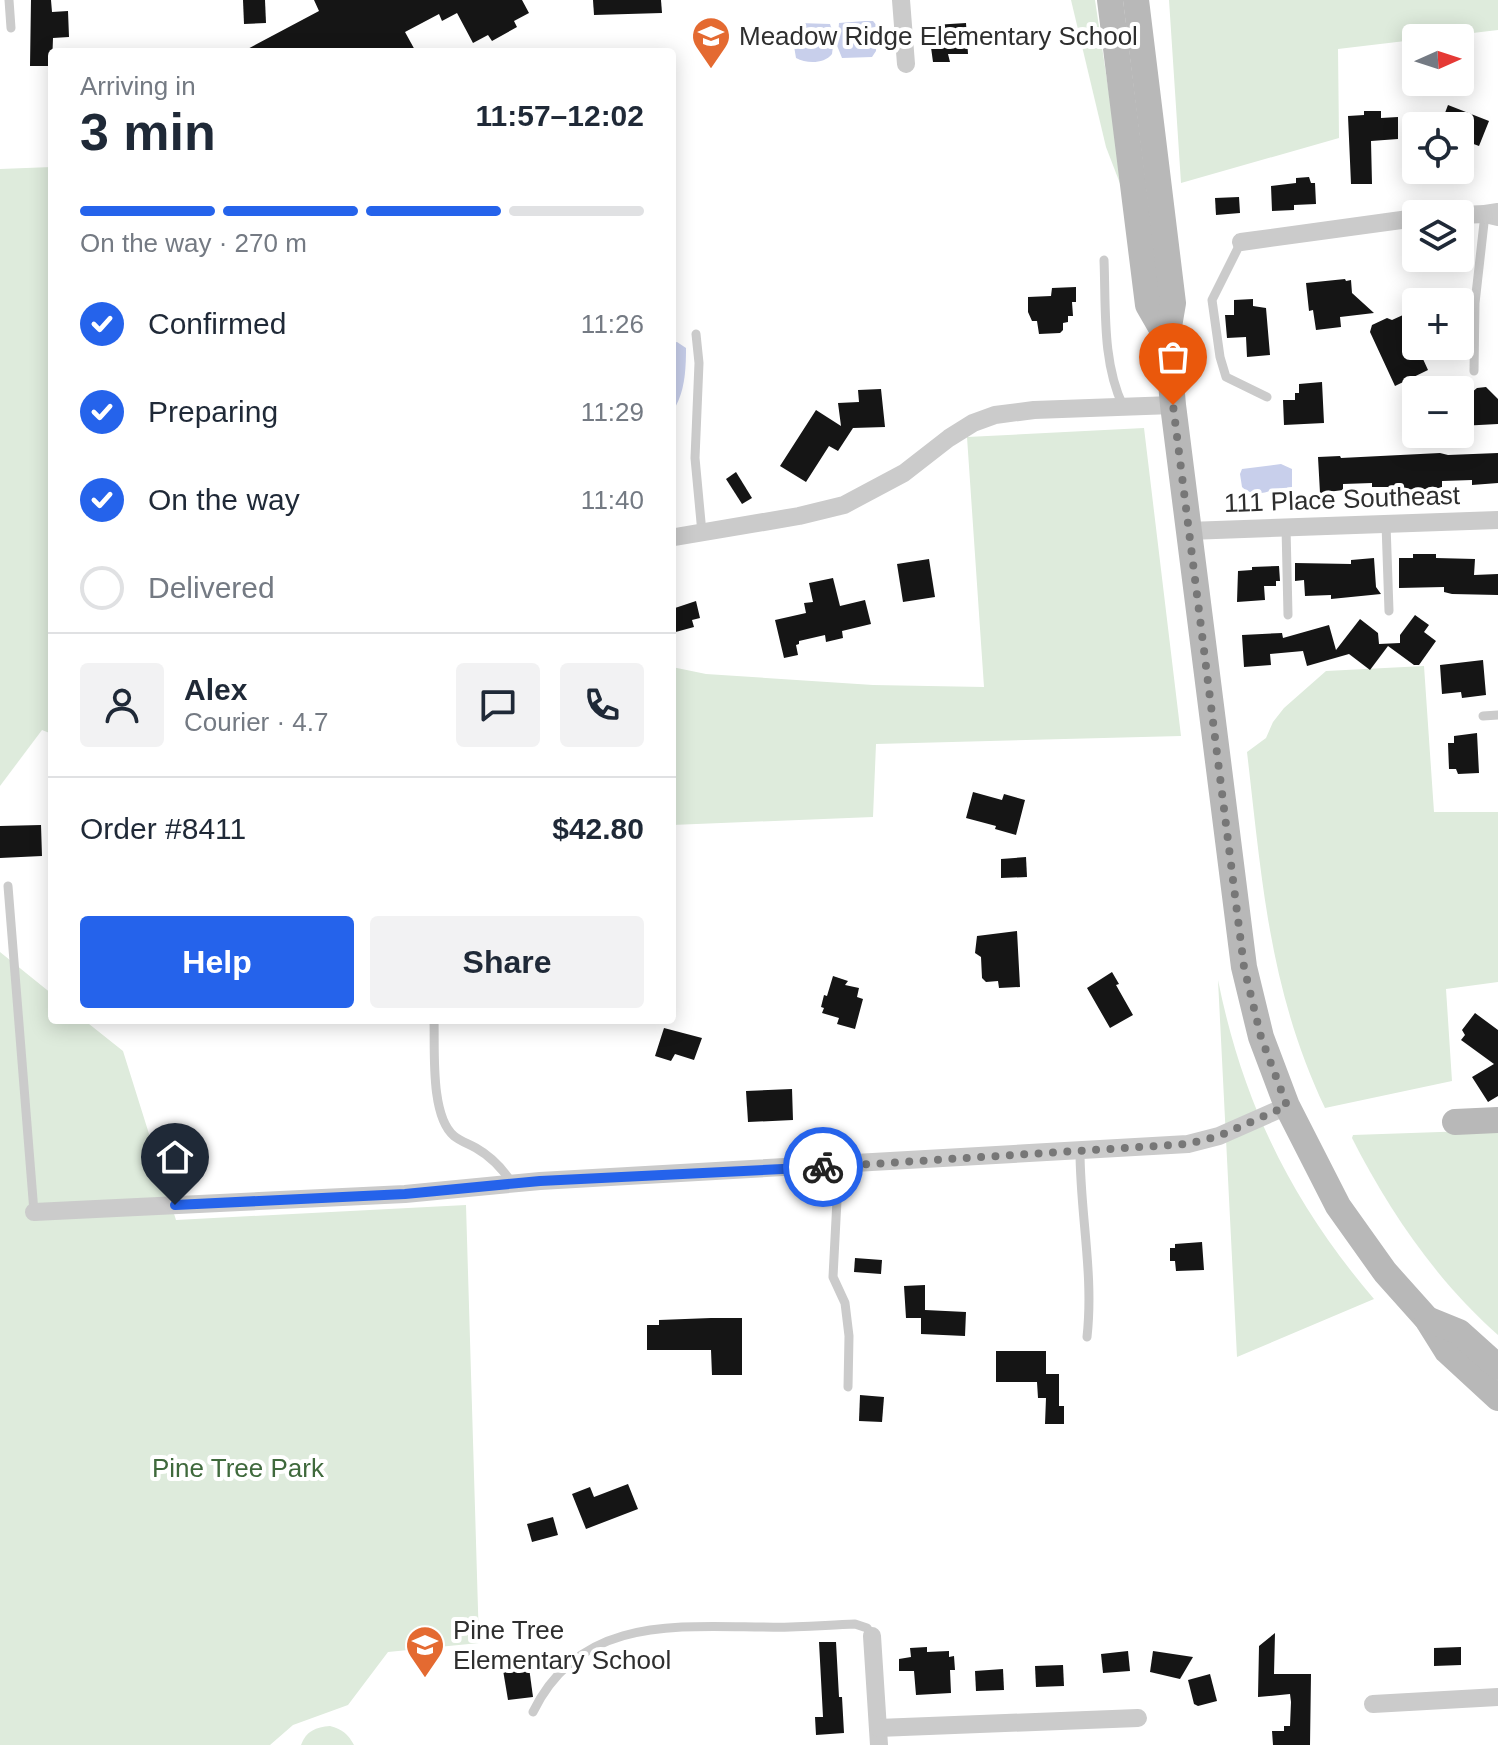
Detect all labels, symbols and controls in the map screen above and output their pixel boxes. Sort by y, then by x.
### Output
school or university icon: Meadow Ridge Elementary School [690,15,732,70]
place label: Meadow Ridge Elementary School [739,21,1138,51]
north arrow [1402,24,1474,96]
map controls [1402,24,1474,448]
text: Arriving in [80,71,196,101]
text: 11:57–12:02 [476,99,644,132]
text: 3 min [80,103,216,161]
button: locate [1402,112,1474,184]
button: layers [1402,200,1474,272]
text: On the way · 270 m [80,228,307,258]
button: + [1402,288,1474,360]
icon: check [80,302,124,346]
text: Confirmed [148,307,286,340]
text: 11:26 [581,309,644,339]
pin [1139,323,1207,405]
icon: bag [1151,335,1195,379]
button: − [1402,376,1474,448]
icon: check [80,390,124,434]
text: Preparing [148,395,278,428]
text: 11:29 [581,397,644,427]
icon: check [80,478,124,522]
street label: 111 Place Southeast [1223,480,1461,518]
text: On the way [148,483,300,516]
text: 11:40 [581,485,644,515]
text: Delivered [148,571,275,604]
button: person [80,663,164,747]
button: chat [456,663,540,747]
button: phone [560,663,644,747]
text: Alex [184,673,247,706]
text: Courier · 4.7 [184,707,329,737]
text: Order #8411 [80,812,246,845]
text: $42.80 [552,812,644,845]
button: Help [80,916,354,1008]
button: Share [370,916,644,1008]
pin [141,1123,209,1205]
courier [783,1127,863,1207]
icon: home [153,1135,197,1179]
icon: bike [801,1145,845,1189]
park label: Pine Tree Park [152,1453,325,1483]
place label: Pine Tree Elementary School [453,1615,671,1675]
school or university icon: Pine Tree Elementary School [404,1624,446,1679]

